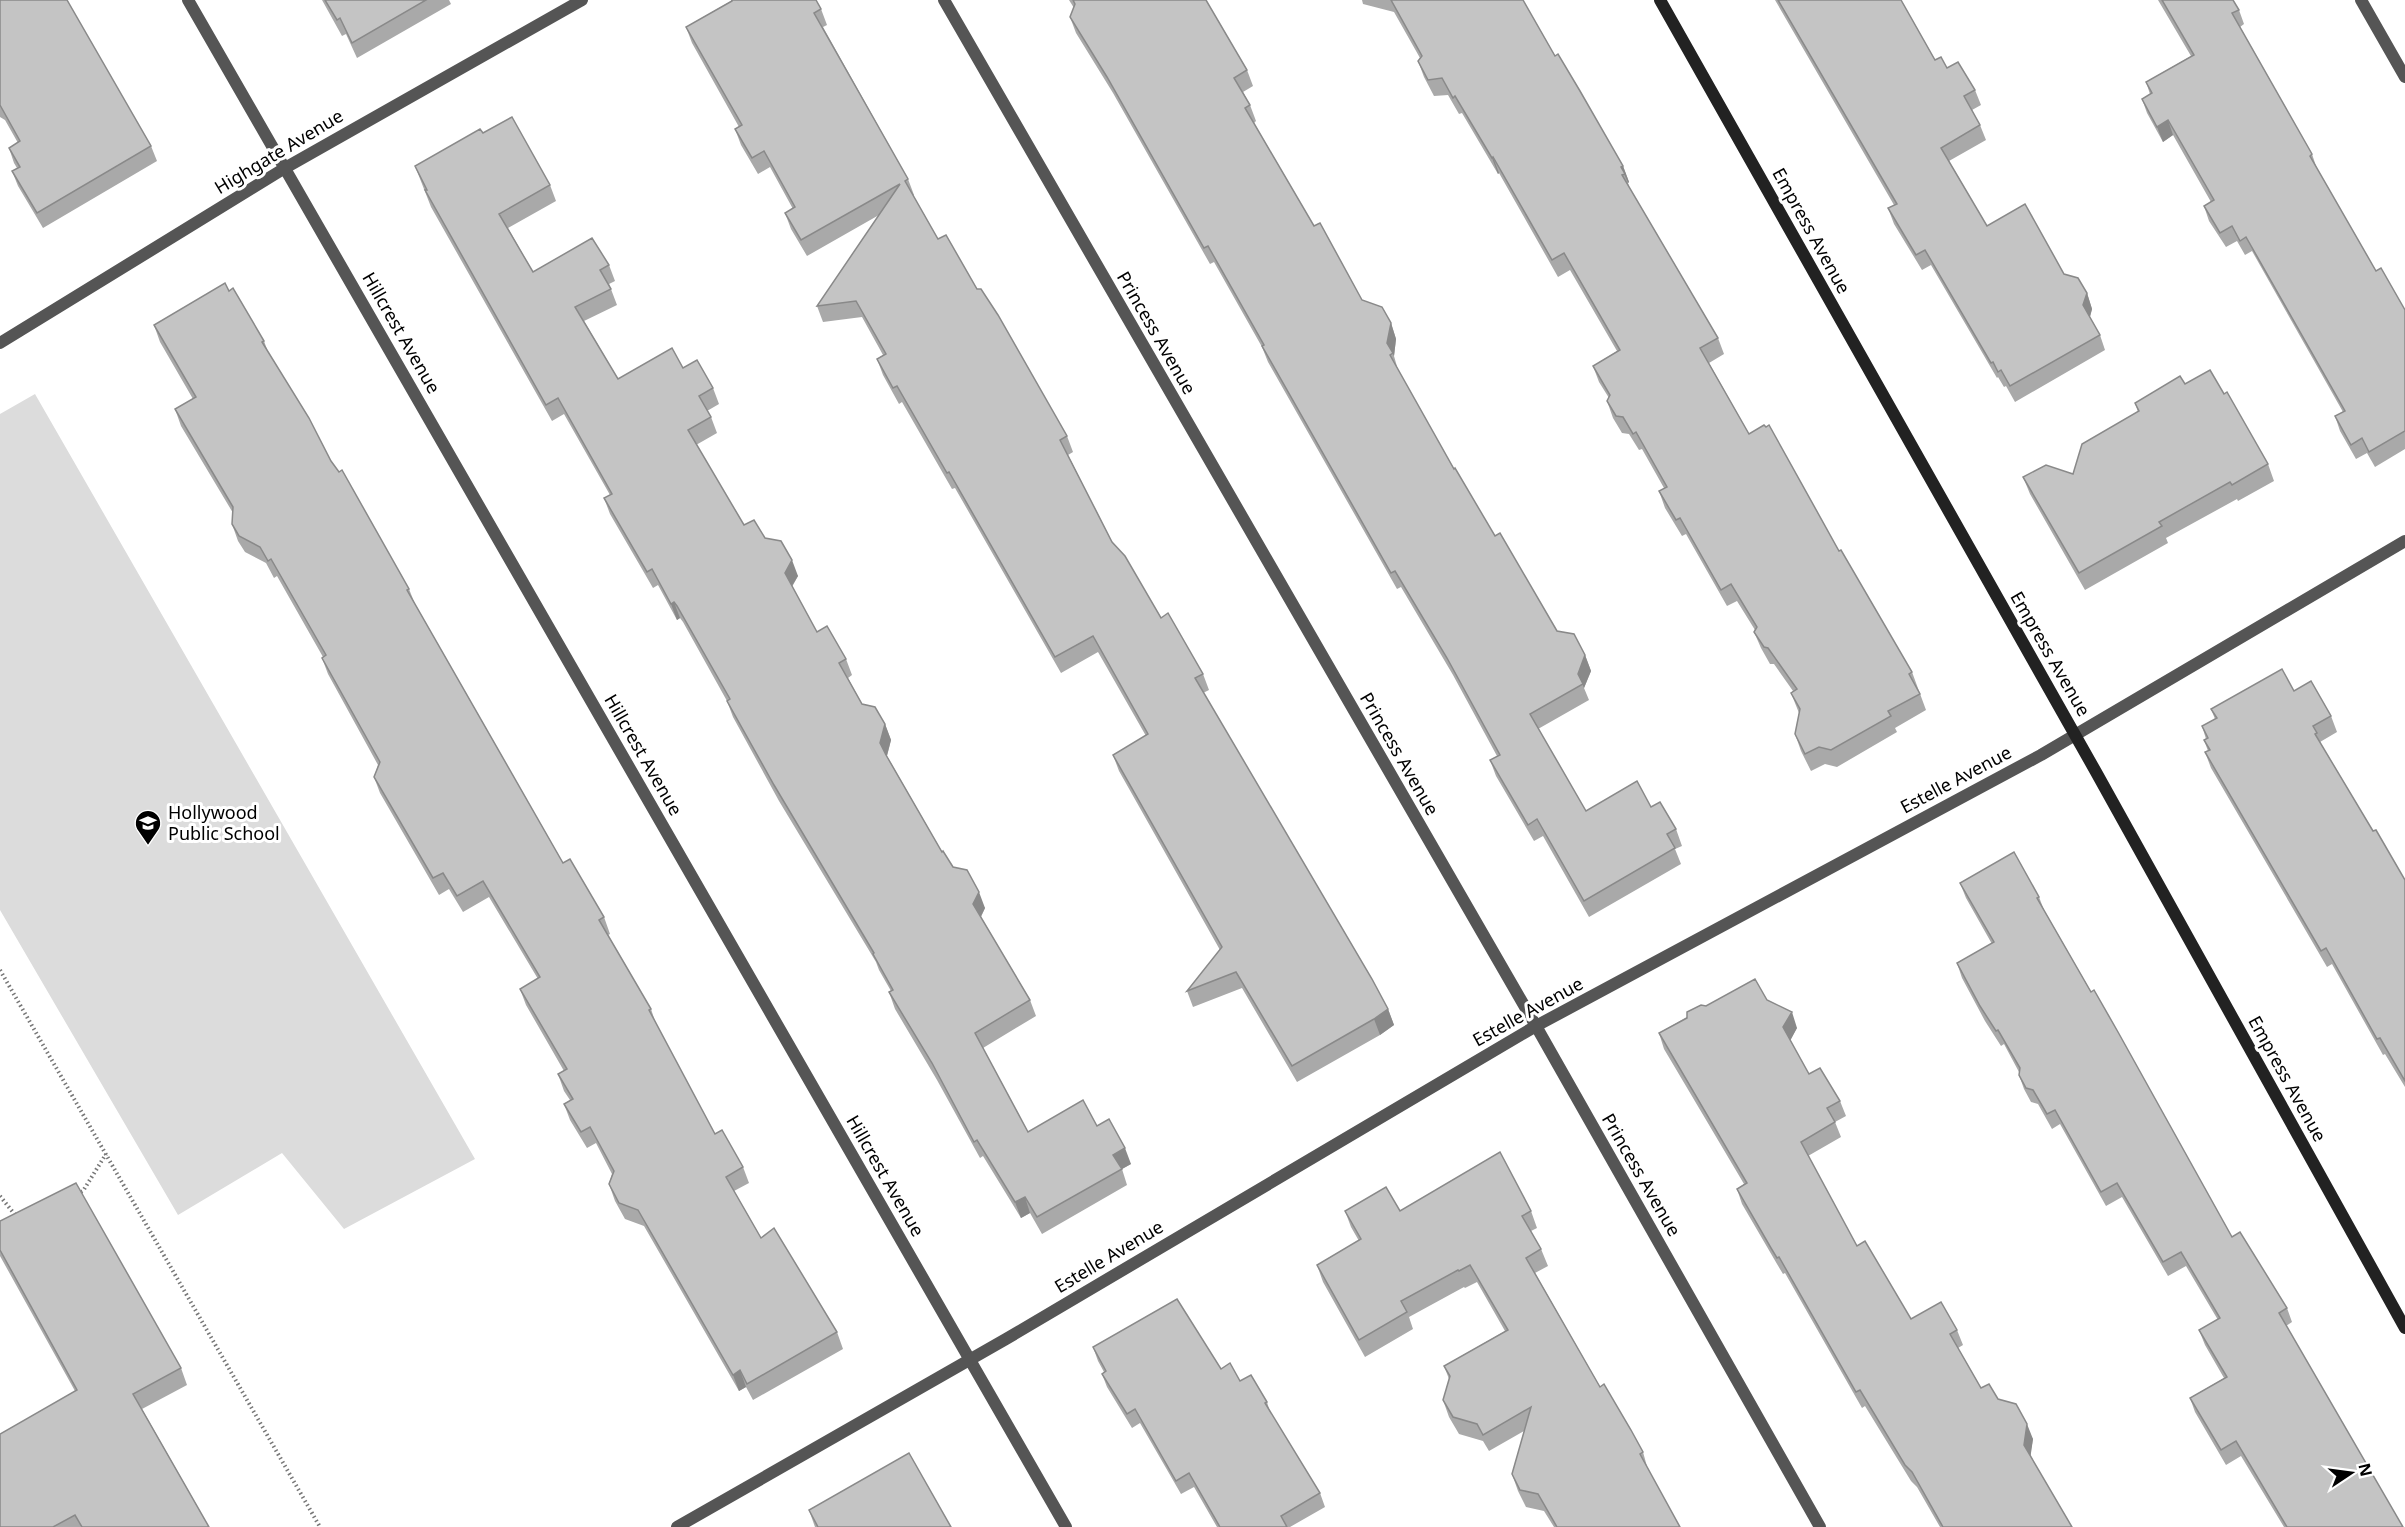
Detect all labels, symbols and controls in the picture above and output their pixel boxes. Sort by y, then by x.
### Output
street label: Highgate Avenue [210,103,347,199]
street label: Empress Avenue [1767,163,1856,298]
street label: Princess Avenue [1112,267,1202,398]
street label: Hillcrest Avenue [357,268,446,397]
street label: Empress Avenue [2005,587,2096,720]
street label: Princess Avenue [1355,688,1445,819]
street label: Hillcrest Avenue [599,690,688,819]
street label: Estelle Avenue [1896,740,2015,818]
place label: Hollywood Public School [168,800,280,845]
school or university icon: Hollywood Public School [133,808,163,846]
street label: Estelle Avenue [1468,971,1587,1051]
street label: Empress Avenue [2243,1011,2332,1146]
street label: Princess Avenue [1597,1109,1687,1240]
street label: Hillcrest Avenue [841,1111,930,1240]
street label: Estelle Avenue [1050,1214,1167,1298]
north arrow [2321,1443,2381,1503]
text: N [2353,1461,2378,1478]

